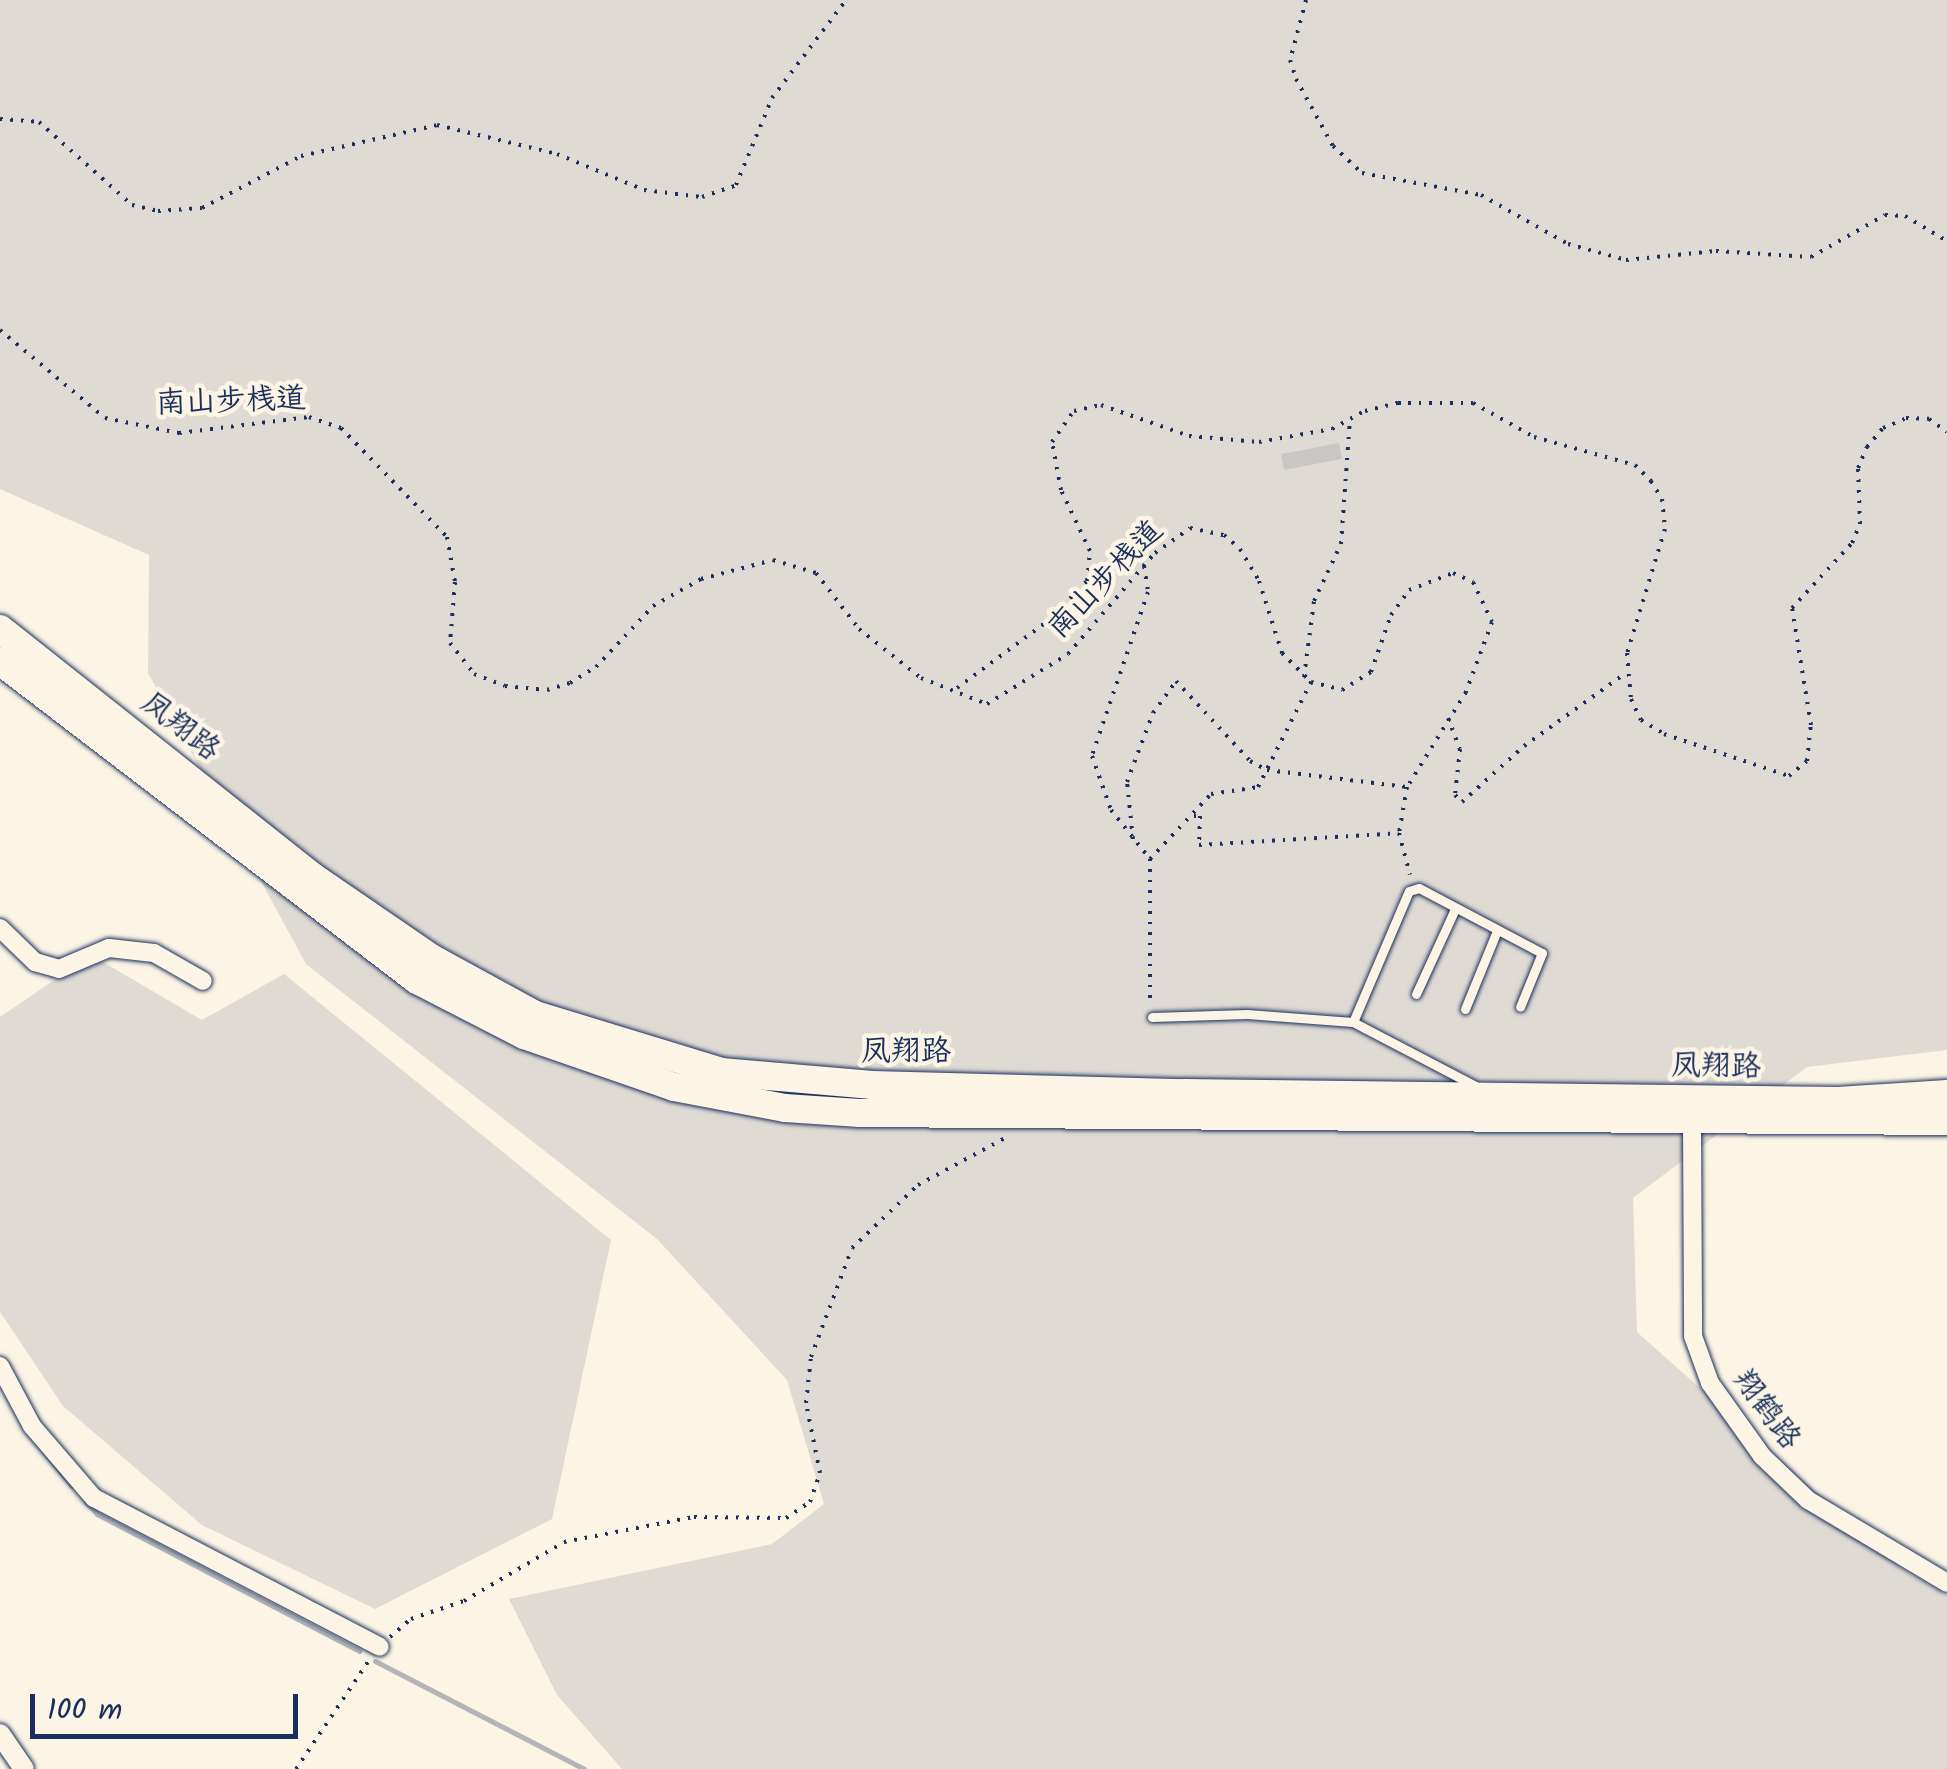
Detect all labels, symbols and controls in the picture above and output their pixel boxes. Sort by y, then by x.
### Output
street label: 南山步栈道 [155,381,307,423]
street label: 南山步栈道 [1041,514,1171,646]
street label: 凤翔路 [133,685,227,769]
street label: 凤翔路 [861,1034,951,1070]
street label: 凤翔路 [1671,1048,1761,1086]
street label: 翔鹤路 [1725,1363,1807,1457]
scale bar [35,1674,302,1736]
text: 100 m [47,1687,122,1735]

